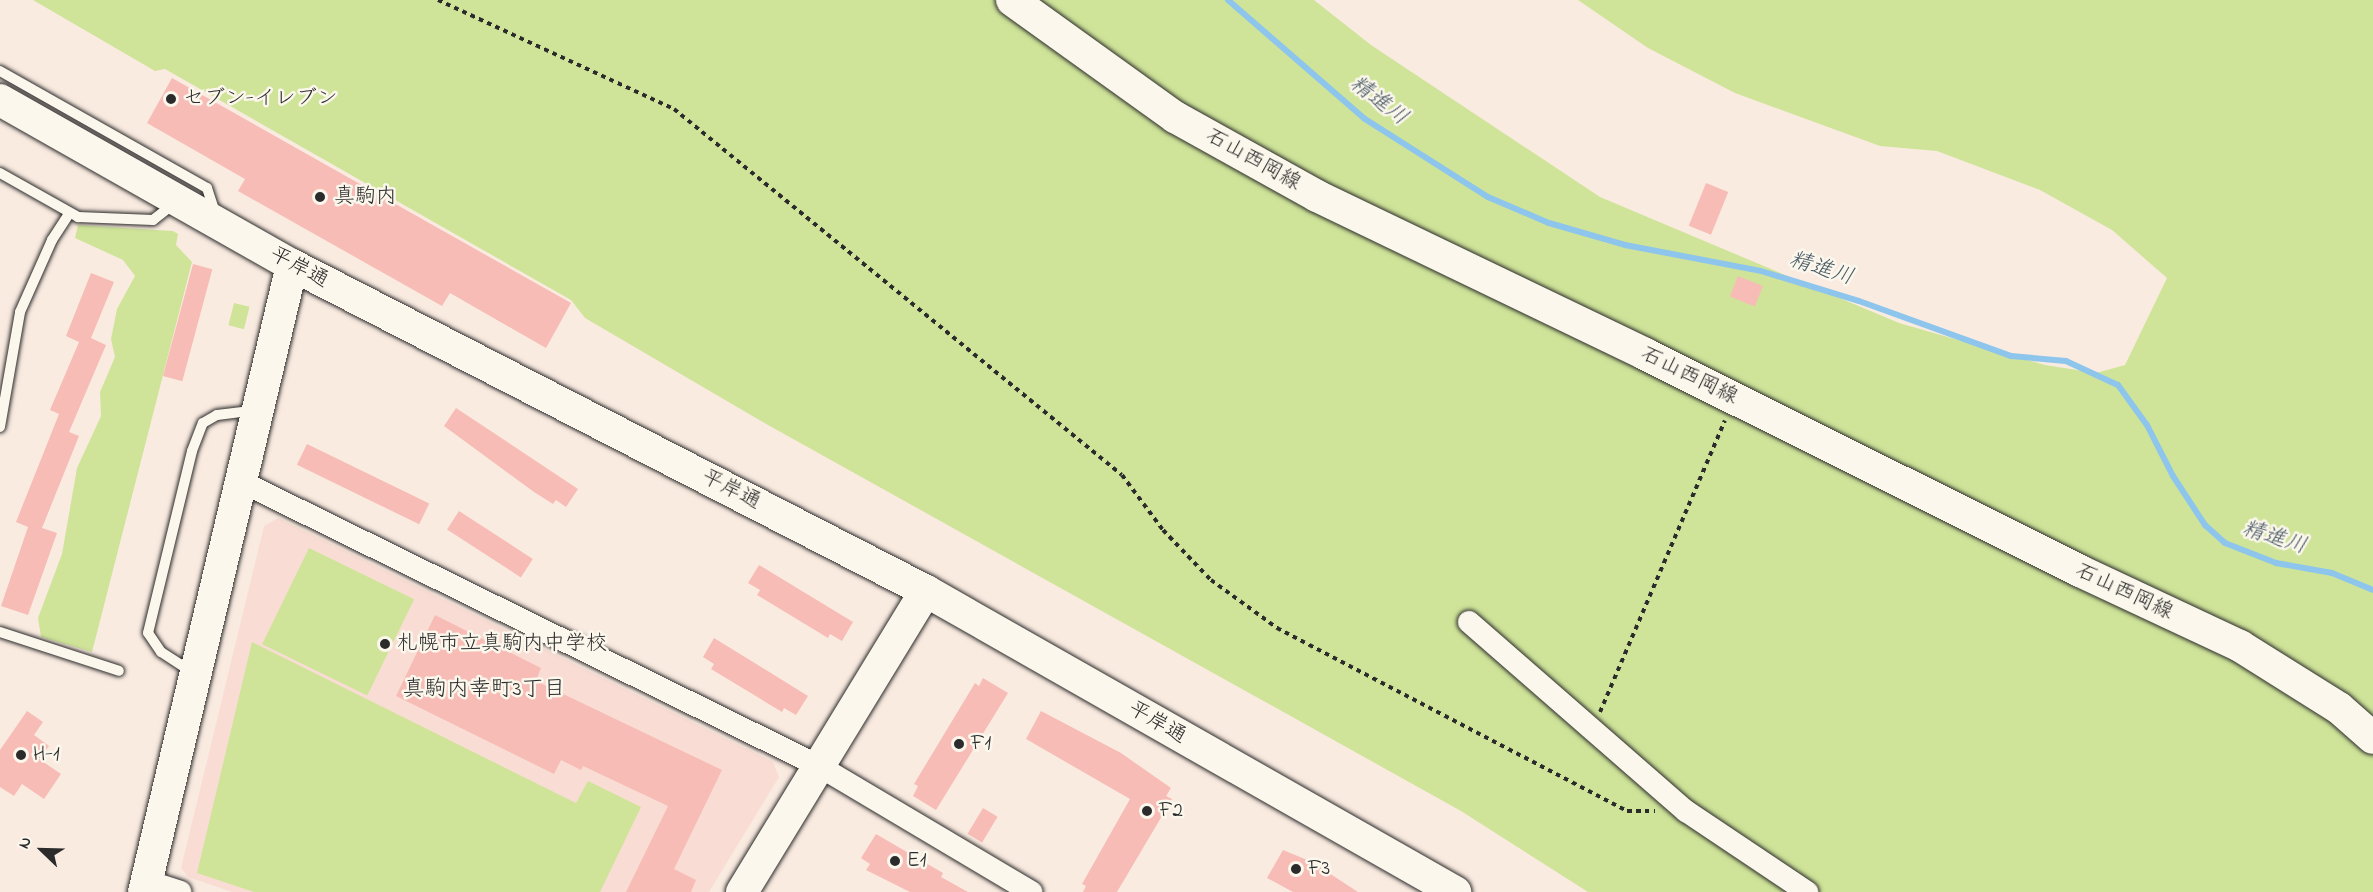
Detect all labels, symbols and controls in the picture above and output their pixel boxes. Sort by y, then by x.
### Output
water label: 精進川 [1344,72,1412,132]
place label: セブン-イレブン [183,86,338,112]
marker: セブン-イレブン [164,92,178,106]
street label: 石山西岡線 [1201,124,1305,196]
place label: 真駒内 [334,184,397,210]
marker: 真駒内 [311,188,329,206]
street label: 平岸通 [265,242,333,294]
water label: 精進川 [1786,248,1856,292]
street label: 石山西岡線 [1636,342,1742,410]
street label: 平岸通 [697,464,765,516]
water label: 精進川 [2239,517,2309,561]
street label: 石山西岡線 [2071,558,2177,626]
place label: 札幌市立真駒内中学校 [397,631,607,657]
marker: 札幌市立真駒内中学校 [378,637,392,651]
district label: 真駒内幸町3丁目 [402,678,566,704]
street label: 平岸通 [1123,696,1191,750]
place label: F1 [971,731,991,757]
marker: F1 [952,737,966,751]
place label: H-1 [33,742,60,768]
marker: H-1 [14,748,28,762]
place label: F2 [1159,798,1183,824]
marker: F2 [1140,804,1154,818]
north arrow [12,820,72,880]
text: N [12,833,39,853]
place label: E1 [907,848,926,874]
marker: E1 [888,854,902,868]
place label: F3 [1308,856,1330,882]
marker: F3 [1289,862,1303,876]

